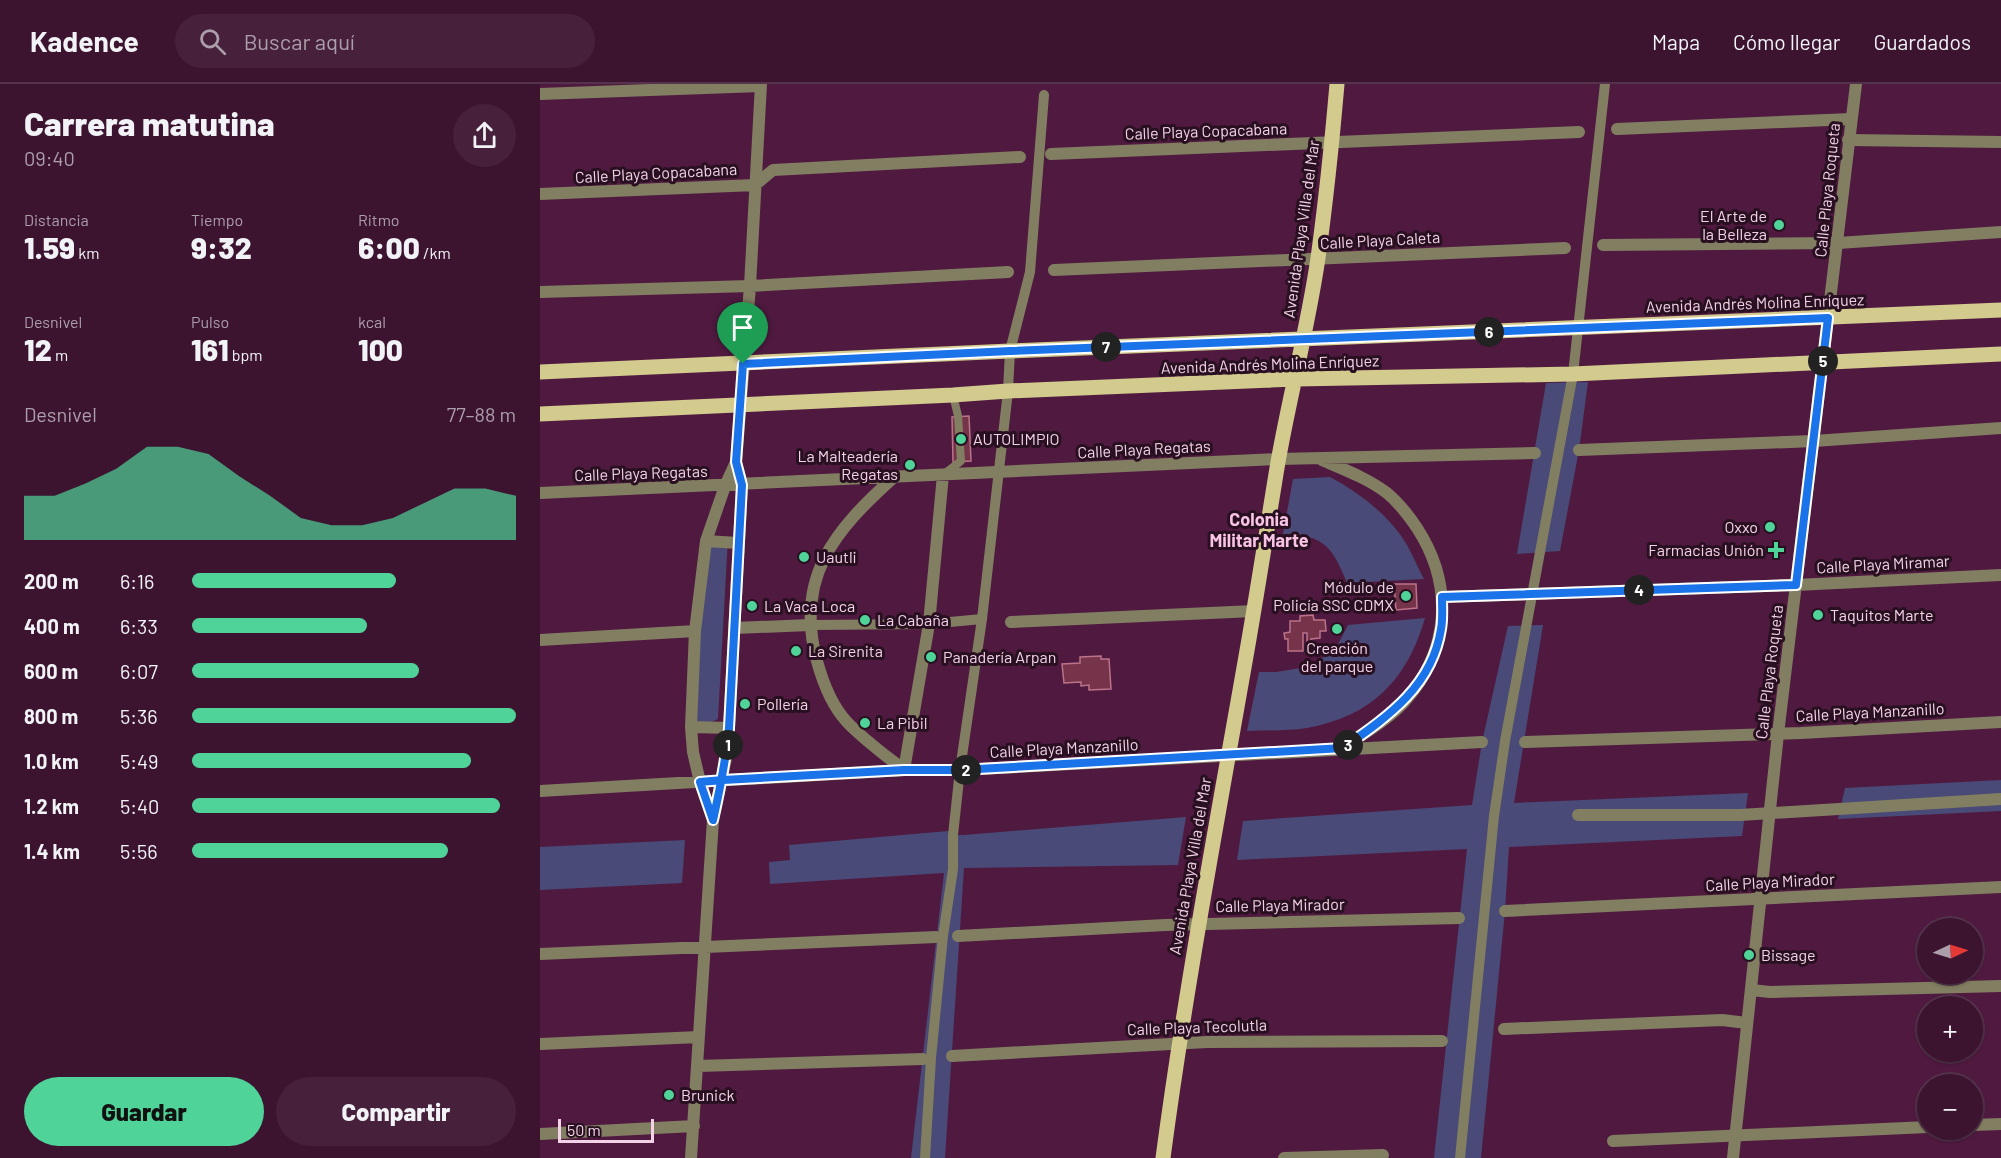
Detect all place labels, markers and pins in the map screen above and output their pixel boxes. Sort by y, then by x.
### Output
place label: El Arte de la Belleza [1700,206,1767,243]
marker: El Arte de la Belleza [1772,218,1786,232]
pin [717,302,768,364]
pin: 6 [1474,317,1504,347]
pin: 7 [1091,332,1121,362]
pin: 5 [1808,346,1838,376]
place label: AUTOLIMPIO [973,429,1060,448]
marker: AUTOLIMPIO [954,432,968,446]
place label: La Malteadería Regatas [797,446,898,483]
marker: La Malteadería Regatas [903,458,917,472]
place label: Oxxo [1724,517,1758,536]
marker: Oxxo [1763,520,1777,534]
place label: Farmacias Unión [1648,540,1764,559]
marker: Farmacias Unión [1769,543,1783,557]
place label: Uautli [816,547,857,566]
marker: Uautli [797,550,811,564]
pin: 4 [1624,575,1654,605]
place label: Módulo de Policía SSC CDMX [1273,577,1394,614]
marker: Módulo de Policía SSC CDMX [1399,589,1413,603]
place label: La Vaca Loca [764,596,855,615]
marker: La Vaca Loca [745,599,759,613]
place label: Taquitos Marte [1830,605,1934,624]
marker: Taquitos Marte [1811,608,1825,622]
place label: La Cabaña [877,610,949,629]
marker: La Cabaña [858,613,872,627]
marker: Creación del parque [1330,622,1344,636]
place label: Creación del parque [1301,638,1373,675]
place label: La Sirenita [808,641,883,660]
marker: La Sirenita [789,644,803,658]
place label: Panadería Arpan [943,647,1056,666]
marker: Panadería Arpan [924,650,938,664]
place label: Pollería [757,694,808,713]
marker: Pollería [738,697,752,711]
place label: La Pibil [877,713,928,732]
marker: La Pibil [858,716,872,730]
pin: 1 [713,730,743,760]
pin: 3 [1333,730,1363,760]
pin: 2 [951,755,981,785]
place label: Bissage [1761,945,1816,964]
marker: Bissage [1742,948,1756,962]
place label: Brunick [681,1085,734,1104]
marker: Brunick [662,1088,676,1102]

